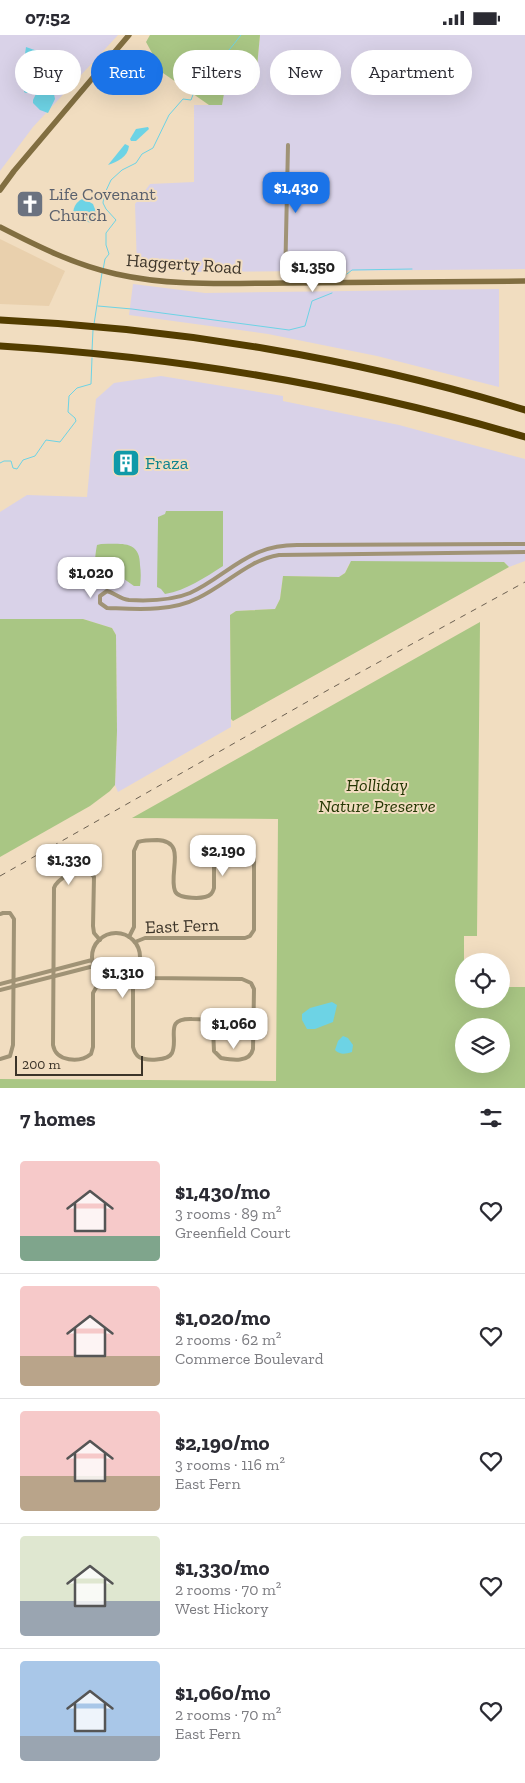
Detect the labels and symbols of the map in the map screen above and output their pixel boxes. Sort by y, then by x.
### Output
pin: $1,430 [255,171,337,214]
place label: Life Covenant Church [49,183,156,226]
church icon: Life Covenant Church [15,189,45,219]
street label: Haggerty Road [125,249,243,279]
pin: $1,350 [272,251,354,293]
building icon: Fraza [111,448,141,478]
place label: Fraza [145,452,189,474]
pin: $1,020 [50,557,132,599]
park label: Holliday Nature Preserve [318,774,436,817]
pin: $2,190 [182,835,264,877]
pin: $1,330 [28,843,110,886]
street label: East Fern [145,914,220,938]
pin: $1,310 [82,957,164,999]
pin: $1,060 [193,1007,275,1050]
scale bar [15,1053,142,1076]

